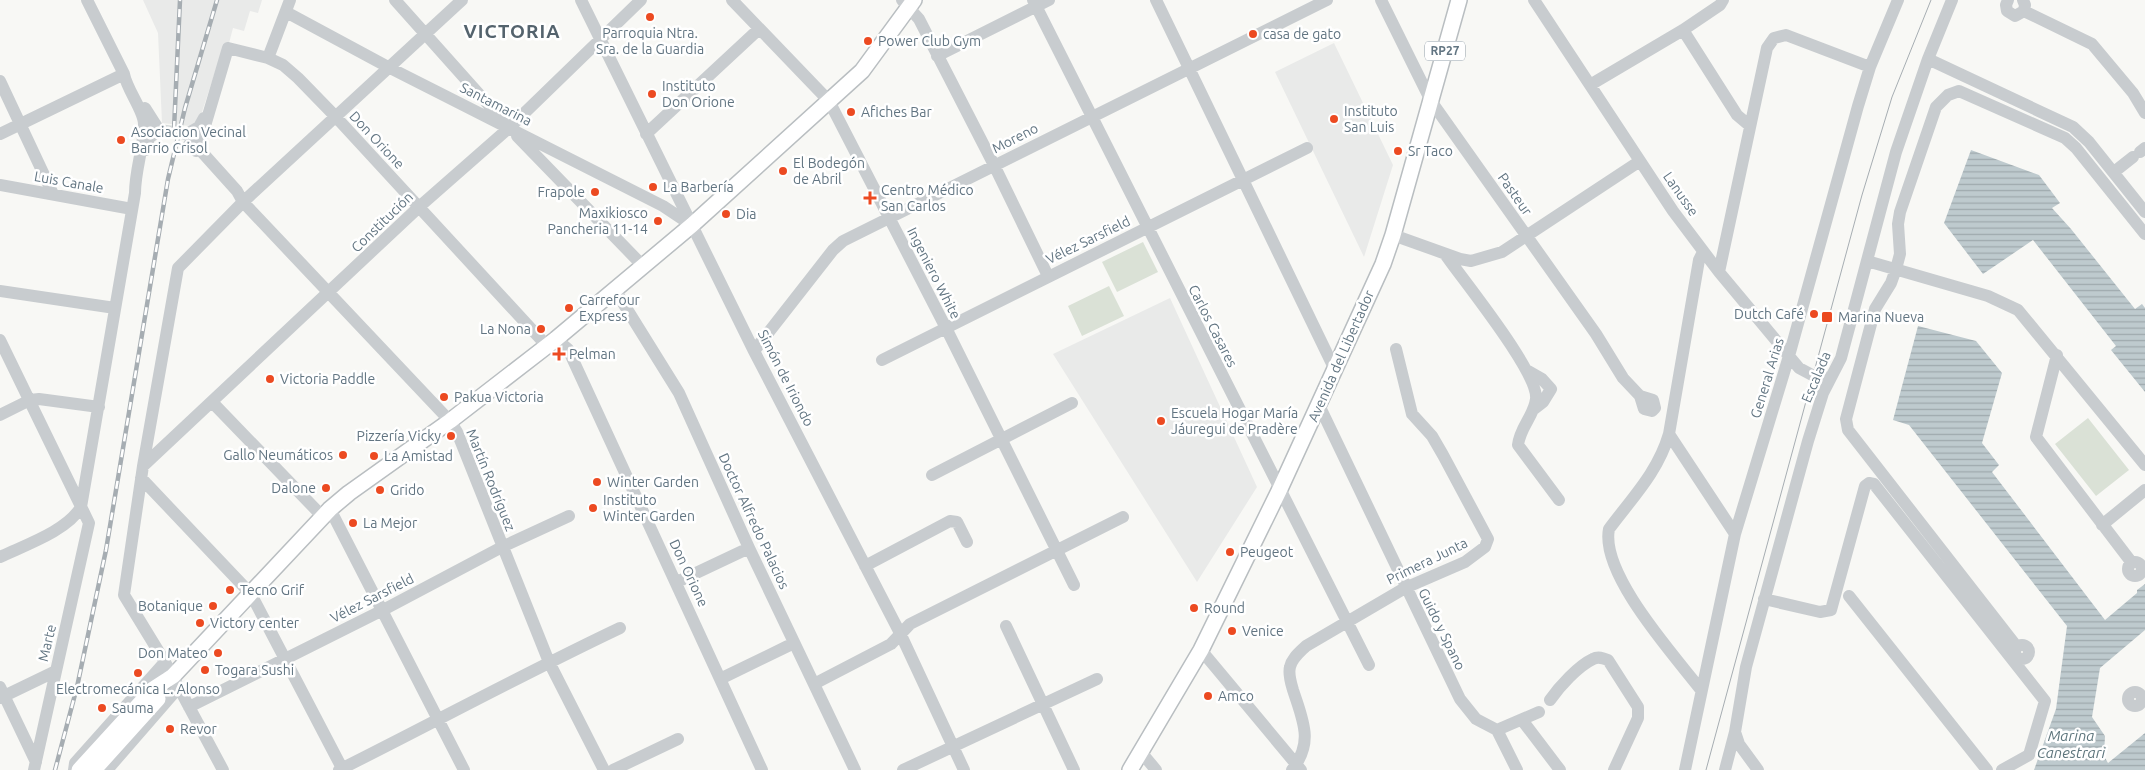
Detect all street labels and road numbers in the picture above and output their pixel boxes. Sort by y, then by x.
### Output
road number: RP27 [1425,41,1465,60]
street label: Santamarina [457,79,535,129]
street label: Don Orione [346,108,408,172]
street label: Moreno [989,120,1041,156]
street label: Luis Canale [33,168,105,196]
street label: Lanusse [1660,169,1702,219]
street label: Pasteur [1495,170,1536,219]
street label: Constitución [348,189,416,255]
street label: Vélez Sarsfield [1043,213,1133,267]
street label: Ingeniero White [904,225,964,321]
street label: Carlos Casares [1185,282,1241,370]
street label: Avenida del Libertador [1305,287,1378,424]
street label: Simón de Iriondo [755,327,817,429]
street label: General Arias [1747,336,1787,420]
street label: Escalada [1798,349,1834,405]
street label: Martín Rodríguez [463,427,519,533]
street label: Doctor Alfredo Palacios [715,451,793,591]
street label: Primera Junta [1384,534,1470,588]
street label: Don Orione [666,537,712,609]
street label: Vélez Sarsfield [328,570,416,626]
street label: Guido y Spano [1415,585,1469,673]
street label: Marte [35,623,59,663]

